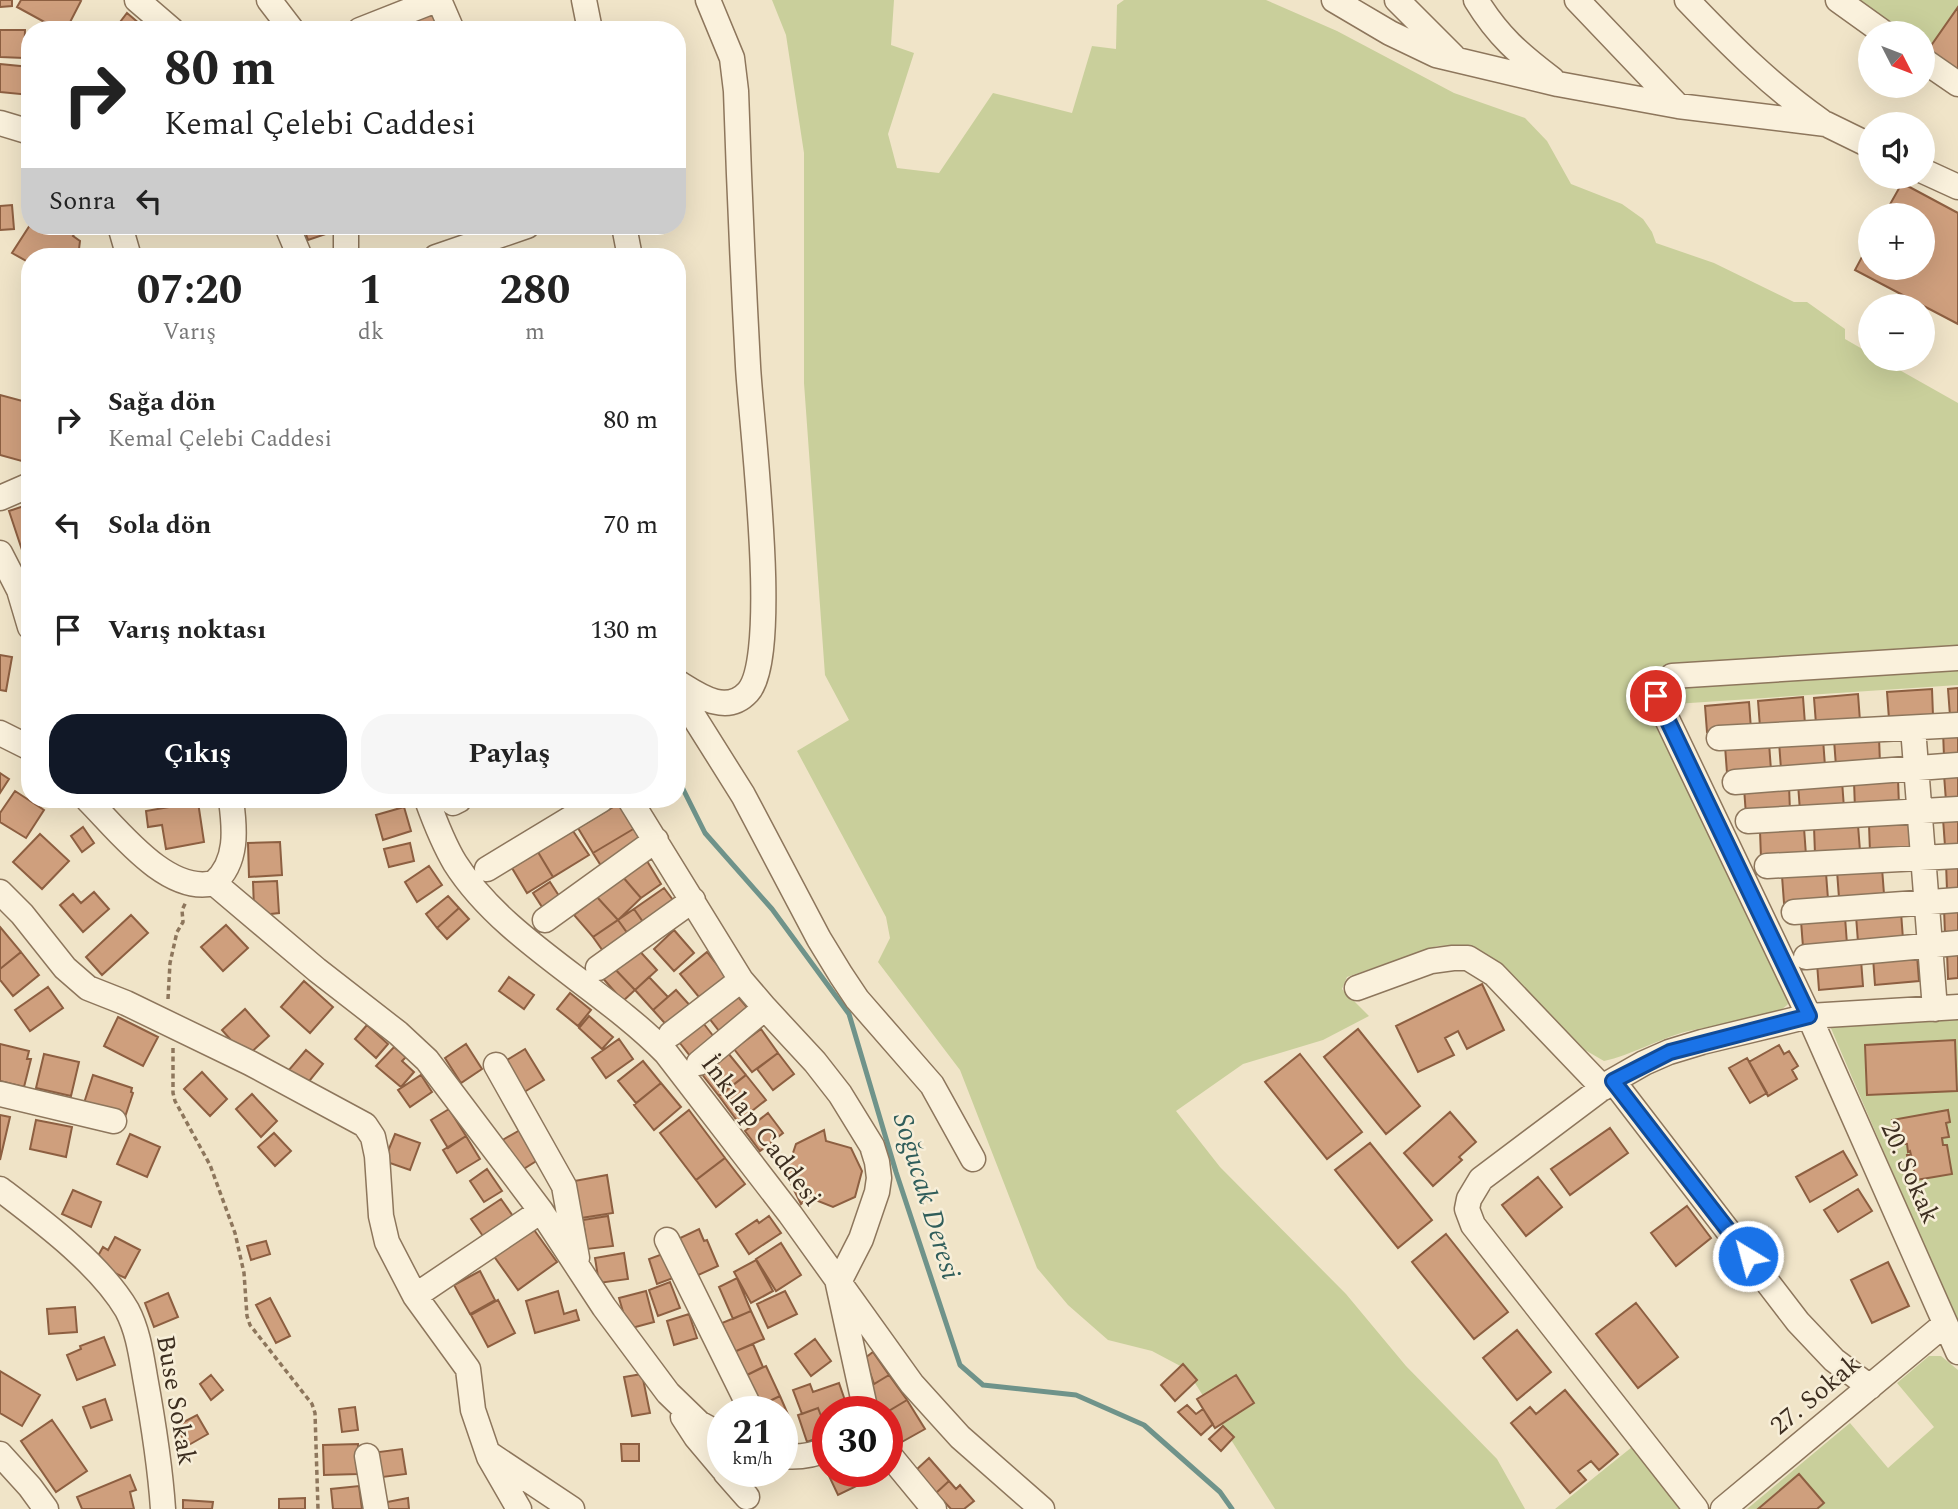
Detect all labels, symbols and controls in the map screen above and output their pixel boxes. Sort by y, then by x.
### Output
north arrow [1858,21,1936,98]
map controls [1858,21,1935,371]
text: 80 m [164,32,275,107]
icon: right [49,49,140,140]
text: Kemal Çelebi Caddesi [164,100,476,149]
button: sound [1858,112,1935,189]
text: Sonra [49,181,116,221]
icon: left [130,182,168,220]
button: + [1858,203,1935,280]
text: 07:20 [137,259,242,322]
text: 1 [359,259,383,322]
text: 280 [500,259,570,322]
button: − [1858,294,1935,371]
text: Varış [163,315,216,350]
text: dk [358,315,384,350]
text: m [525,315,545,350]
text: Sağa dön [108,382,216,422]
text: 80 m [603,400,658,440]
icon: right [49,401,87,439]
text: Kemal Çelebi Caddesi [108,422,332,457]
text: Sola dön [108,505,211,545]
text: 70 m [603,505,658,545]
icon: left [49,506,87,544]
text: Varış noktası [108,610,266,650]
text: 130 m [590,610,658,650]
icon: arrive [49,611,87,649]
pin [1626,666,1686,726]
icon: arrive [1637,677,1675,715]
button: Çıkış [49,714,347,794]
button: Paylaş [361,714,658,794]
street label: İnkılap Caddesi [691,1046,832,1215]
water label: Soğucak Deresi [881,1108,972,1285]
street label: 20. Sokak [1870,1115,1950,1230]
position arrow [1711,1219,1785,1293]
street label: Buse Sokak [145,1332,207,1468]
street label: 27. Sokak [1761,1345,1870,1445]
speed limit sign: 30 [812,1396,903,1487]
text: 21 [733,1406,772,1459]
text: km/h [732,1445,773,1472]

